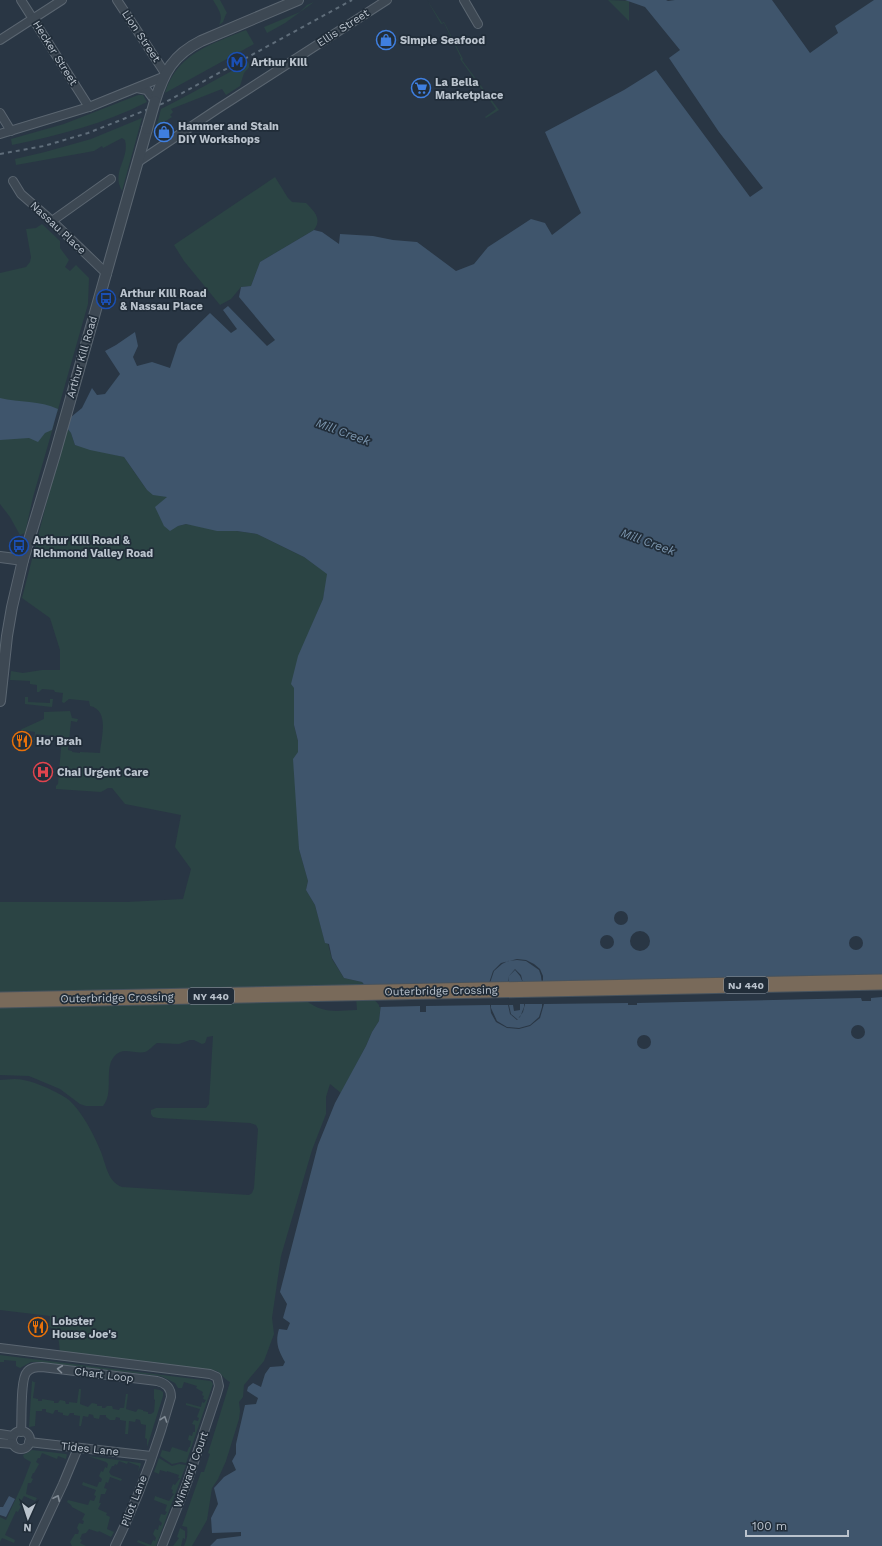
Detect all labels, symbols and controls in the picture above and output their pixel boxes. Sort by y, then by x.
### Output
street label: Ellis Street [315,6,372,50]
street label: Lion Street [119,8,163,65]
street label: Hecker Street [30,18,80,88]
shop icon: Simple Seafood [375,29,397,51]
place label: Simple Seafood [400,34,485,47]
metro station icon: Arthur Kill [226,51,248,73]
place label: Arthur Kill [251,56,308,69]
place label: La Bella Marketplace [435,76,503,102]
supermarket icon: La Bella Marketplace [410,77,432,99]
place label: Hammer and Stain DIY Workshops [178,120,279,146]
shop icon: Hammer and Stain DIY Workshops [153,121,175,143]
street label: Nassau Place [27,199,89,257]
place label: Arthur Kill Road & Nassau Place [120,287,207,313]
bus stop icon: Arthur Kill Road & Nassau Place [95,288,117,310]
street label: Arthur Kill Road [64,314,100,400]
water label: Mill Creek [314,416,373,448]
water label: Mill Creek [619,526,678,558]
place label: Arthur Kill Road & Richmond Valley Road [33,534,153,560]
bus stop icon: Arthur Kill Road & Richmond Valley Road [8,535,30,557]
restaurant icon: Ho' Brah [11,730,33,752]
place label: Ho' Brah [36,735,82,748]
hospital icon: Chai Urgent Care [32,761,54,783]
place label: Chai Urgent Care [57,766,149,779]
road number: NJ 440 [724,977,768,993]
street label: Outerbridge Crossing [384,984,498,998]
road number: NY 440 [188,988,234,1004]
street label: Outerbridge Crossing [60,991,174,1005]
place label: Lobster House Joe's [52,1315,117,1341]
restaurant icon: Lobster House Joe's [27,1316,49,1338]
one-way arrow [57,1365,63,1374]
street label: Chart Loop [74,1365,134,1385]
one-way arrow [159,1416,167,1423]
street label: Winward Court [171,1430,211,1510]
street label: Tides Lane [60,1439,120,1459]
street label: Pilot Lane [118,1474,150,1528]
one-way arrow [52,1495,60,1503]
north arrow [8,1498,48,1538]
scale bar [746,1512,848,1538]
text: 100 m [752,1519,787,1533]
text: N [23,1521,32,1534]

